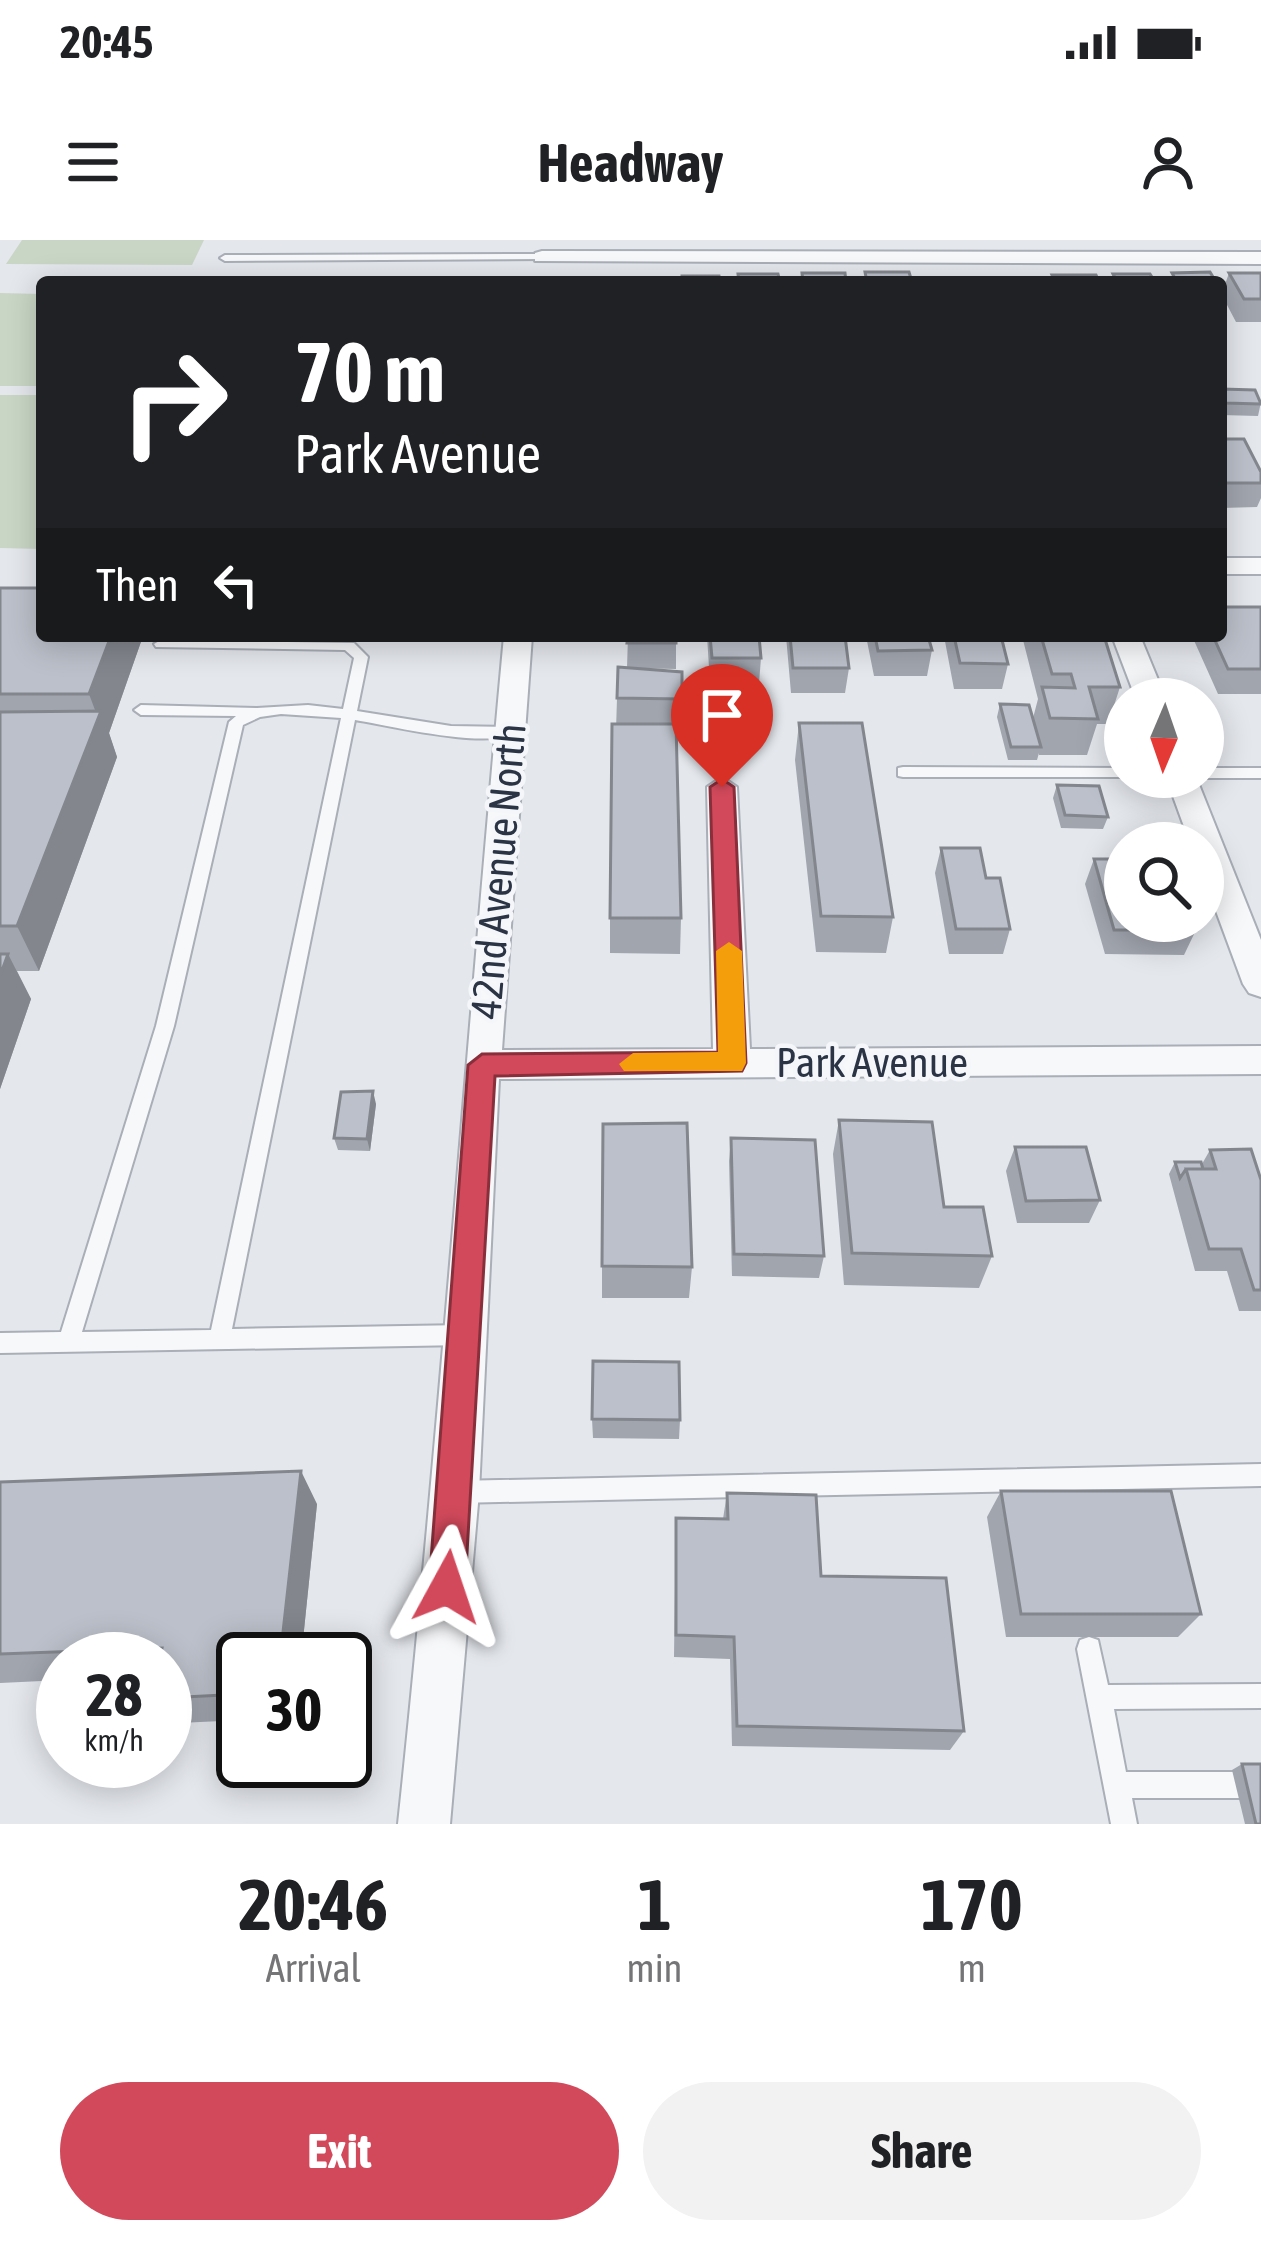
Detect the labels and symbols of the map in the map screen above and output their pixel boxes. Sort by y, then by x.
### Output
pin [671,664,773,787]
north arrow [1104,678,1224,798]
street label: 42nd Avenue North [461,721,535,1021]
street label: Park Avenue [776,1038,968,1086]
position arrow [384,1524,510,1650]
speed limit sign: 30 [216,1632,372,1788]

